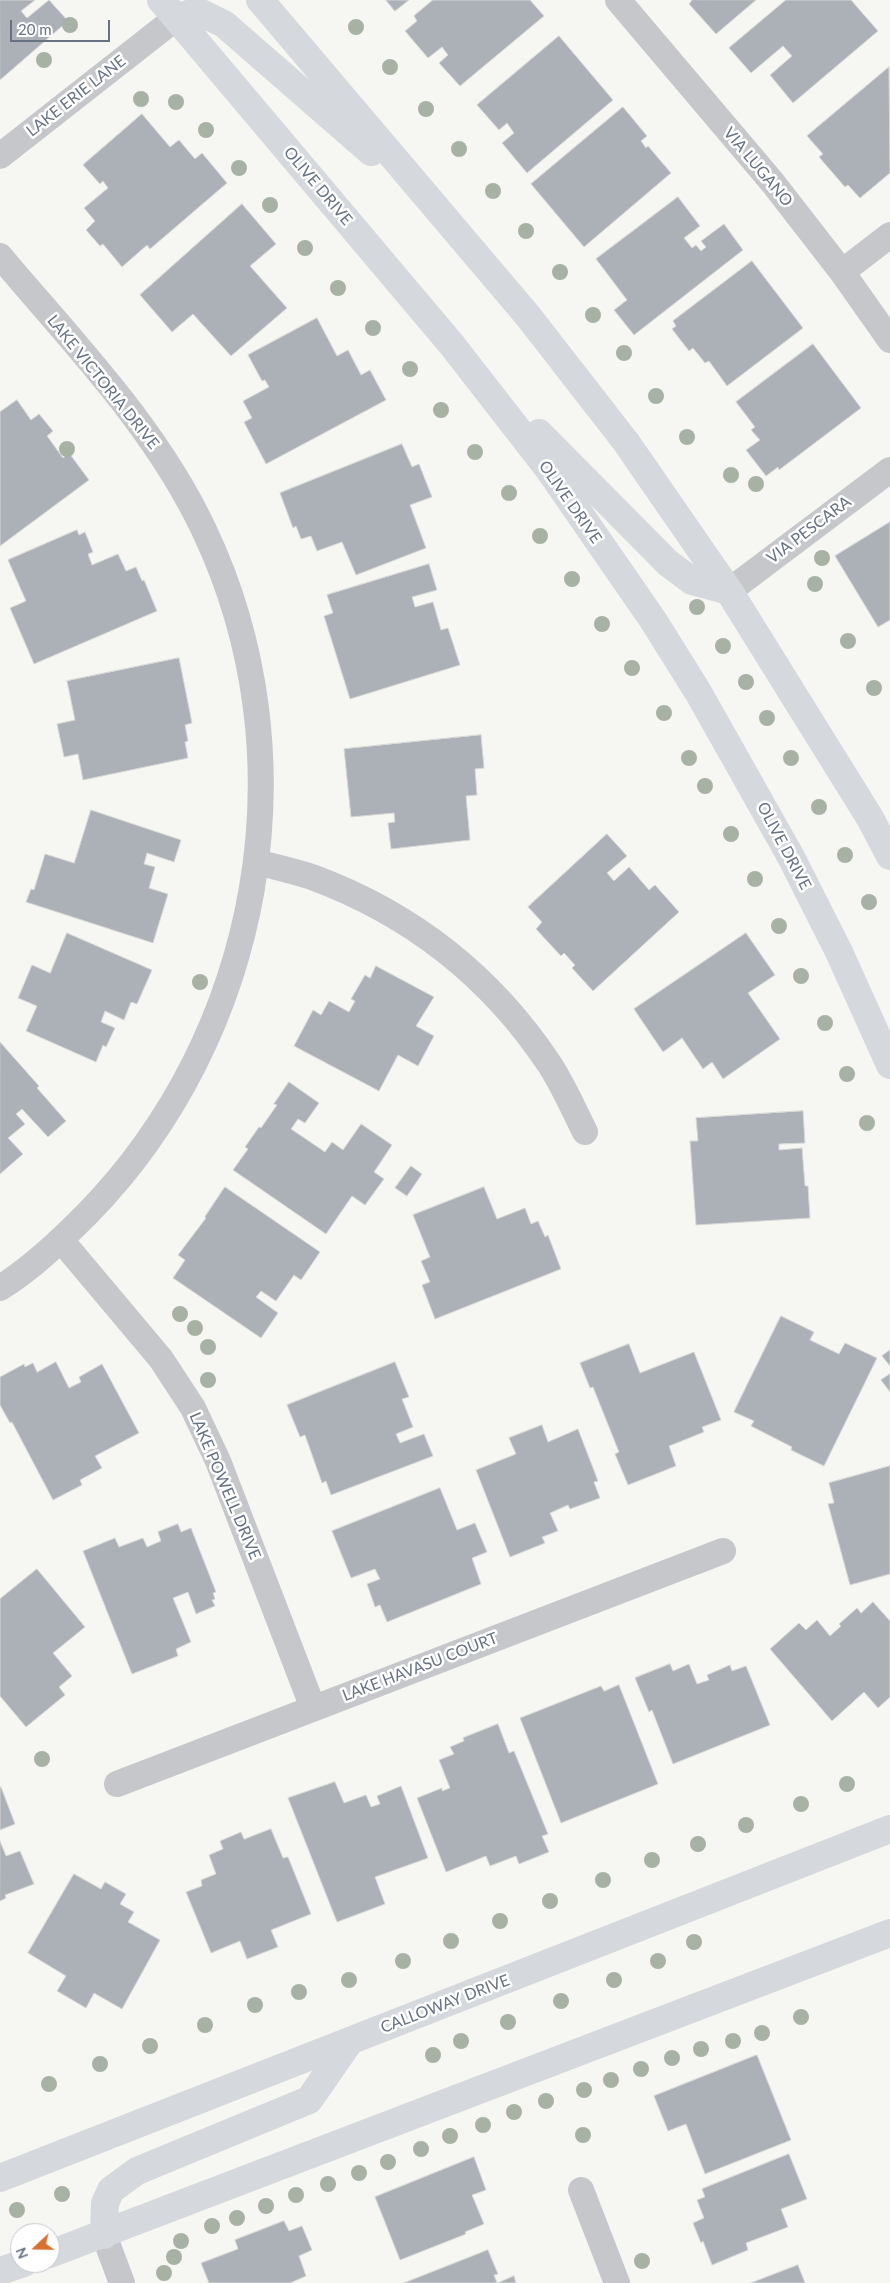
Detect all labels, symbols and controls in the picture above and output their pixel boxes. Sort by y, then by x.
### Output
scale bar [12,10,112,42]
text: 20 m [18,20,52,38]
street label: LAKE ERIE LANE [23,51,129,141]
street label: VIA LUGANO [719,124,797,210]
street label: OLIVE DRIVE [280,143,356,229]
street label: LAKE VICTORIA DRIVE [43,311,163,453]
street label: OLIVE DRIVE [534,457,606,547]
street label: VIA PESCARA [763,492,855,568]
street label: OLIVE DRIVE [753,799,815,893]
street label: LAKE POWELL DRIVE [185,1409,265,1563]
street label: LAKE HAVASU COURT [340,1629,500,1705]
street label: CALLOWAY DRIVE [378,1971,512,2037]
north arrow [10,2223,60,2273]
text: N [12,2245,31,2261]

